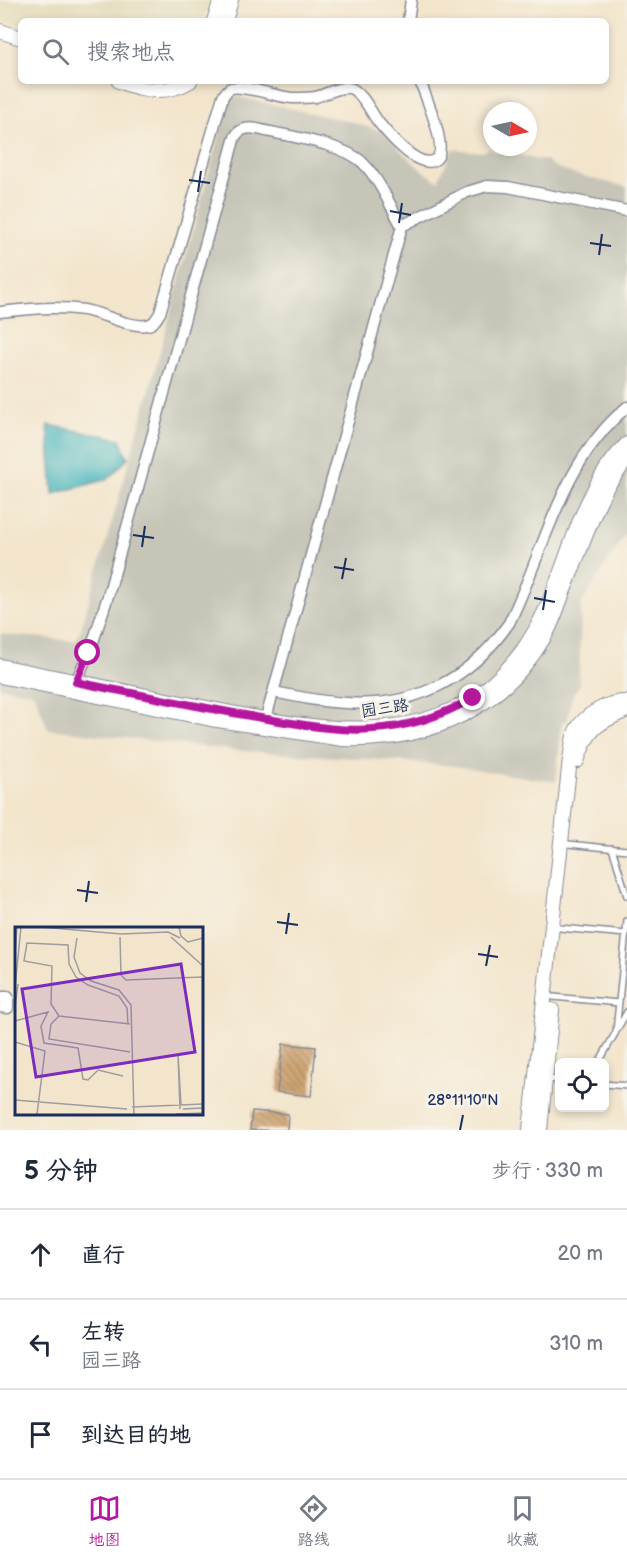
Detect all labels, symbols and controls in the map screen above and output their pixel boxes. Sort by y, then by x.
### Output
search box [18,18,609,84]
icon: search [39,35,72,68]
text: 搜索地点 [87,39,175,66]
north arrow [483,102,537,156]
route start [74,639,100,665]
route end [459,684,485,710]
street label: 园三路 [360,696,410,722]
inset map [15,927,202,1115]
map controls [555,1058,609,1112]
button: locate [555,1058,609,1112]
text: 28°11'10"N [428,1091,498,1110]
text: 5 分钟 [24,1156,98,1187]
text: 步行 · 330 m [492,1159,603,1183]
icon: ahead [24,1238,57,1271]
text: 直行 [81,1242,125,1269]
text: 20 m [558,1242,603,1266]
text: 左转 [81,1319,125,1346]
icon: left [24,1328,57,1361]
text: 310 m [549,1332,603,1356]
text: 园三路 [81,1349,141,1373]
icon: arrive [24,1418,57,1451]
text: 到达目的地 [81,1422,191,1449]
tab: 地图 [88,1492,121,1550]
tab: 路线 [297,1492,330,1550]
tab: 收藏 [506,1492,539,1550]

